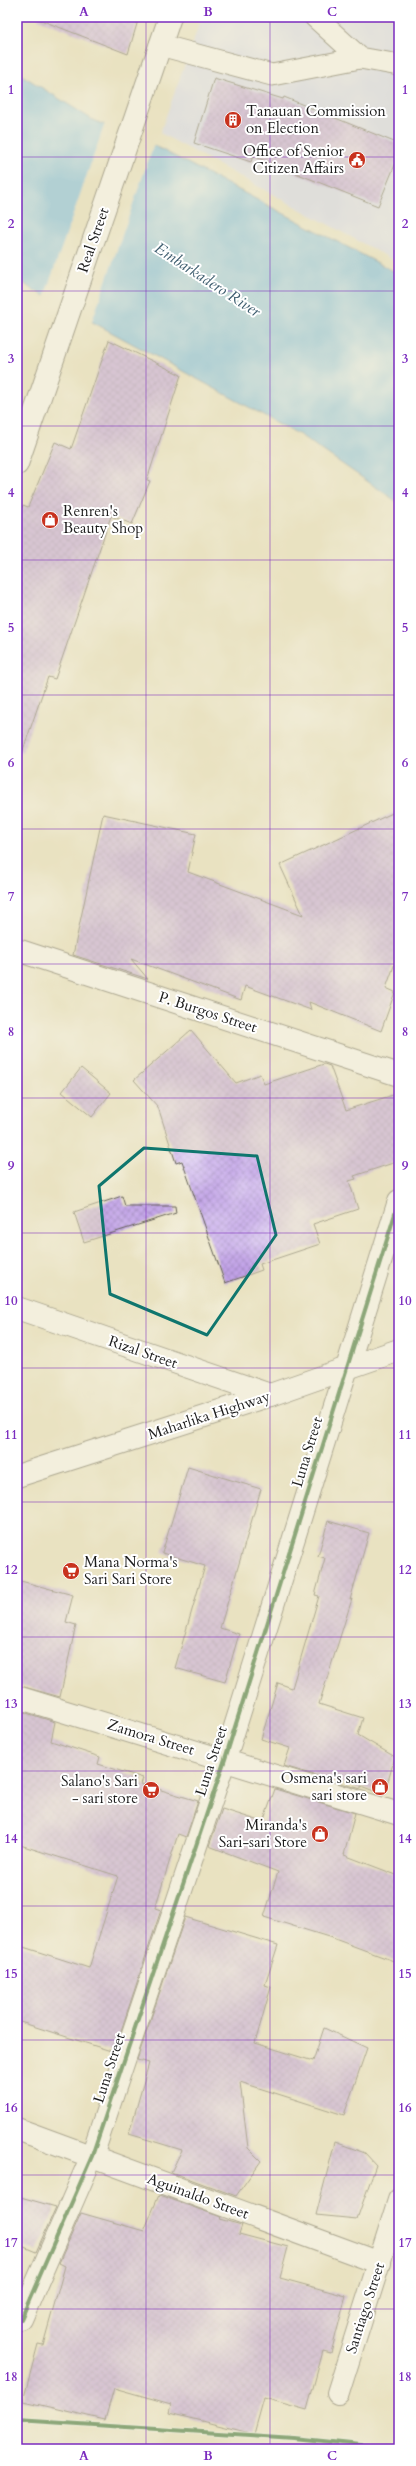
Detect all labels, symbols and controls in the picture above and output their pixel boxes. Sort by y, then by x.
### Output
text: A [79,3,89,21]
text: B [203,3,213,21]
text: C [327,3,337,21]
text: 1 [8,81,14,99]
text: 1 [402,81,408,99]
place label: Tanauan Commission on Election [246,101,386,138]
building icon: Tanauan Commission on Election [223,110,243,130]
place label: Office of Senior Citizen Affairs [243,141,345,178]
public building icon: Office of Senior Citizen Affairs [347,150,367,170]
street label: Real Street [73,205,114,275]
text: 2 [8,215,15,233]
text: 2 [402,215,409,233]
water label: Embarkadero River [150,237,265,323]
text: 3 [8,350,15,368]
text: 3 [402,350,409,368]
text: 4 [8,484,15,502]
text: 4 [402,484,409,502]
place label: Renren's Beauty Shop [63,501,143,538]
shop icon: Renren's Beauty Shop [40,510,60,530]
text: 5 [8,619,14,637]
text: 5 [402,619,408,637]
text: 6 [8,754,15,772]
text: 6 [402,754,409,772]
text: 7 [8,888,15,906]
text: 7 [402,888,409,906]
street label: P. Burgos Street [156,987,260,1037]
text: 8 [8,1023,14,1041]
text: 8 [402,1023,408,1041]
text: 9 [8,1157,15,1175]
text: 9 [402,1157,409,1175]
text: 10 [4,1292,18,1310]
text: 10 [398,1292,412,1310]
street label: Rizal Street [106,1331,180,1373]
street label: Maharlika Highway [145,1386,273,1444]
street label: Luna Street [287,1414,327,1490]
text: 11 [4,1426,18,1444]
text: 11 [398,1426,412,1444]
place label: Mana Norma's Sari Sari Store [84,1552,178,1589]
text: 12 [4,1561,18,1579]
supermarket icon: Mana Norma's Sari Sari Store [61,1561,81,1581]
text: 12 [398,1561,412,1579]
text: 13 [4,1695,18,1713]
text: 13 [398,1695,412,1713]
street label: Zamora Street [105,1714,197,1760]
street label: Luna Street [190,1723,232,1799]
place label: Osmena's sari sari store [281,1768,367,1805]
place label: Salano's Sari - sari store [61,1771,138,1808]
shop icon: Osmena's sari sari store [370,1777,390,1797]
supermarket icon: Salano's Sari - sari store [141,1780,161,1800]
place label: Miranda's Sari-sari Store [219,1815,307,1852]
shop icon: Miranda's Sari-sari Store [310,1824,330,1844]
text: 14 [4,1830,18,1848]
text: 14 [398,1830,412,1848]
text: 15 [4,1965,18,1983]
text: 15 [398,1965,412,1983]
street label: Luna Street [88,2030,130,2106]
text: 16 [4,2099,18,2117]
text: 16 [398,2099,412,2117]
street label: Aguinaldo Street [145,2168,252,2224]
text: 17 [4,2234,18,2252]
text: 17 [398,2234,412,2252]
street label: Santiago Street [341,2260,389,2356]
text: 18 [4,2368,18,2386]
text: 18 [398,2368,412,2386]
text: A [79,2447,89,2465]
text: B [203,2447,213,2465]
text: C [327,2447,337,2465]

